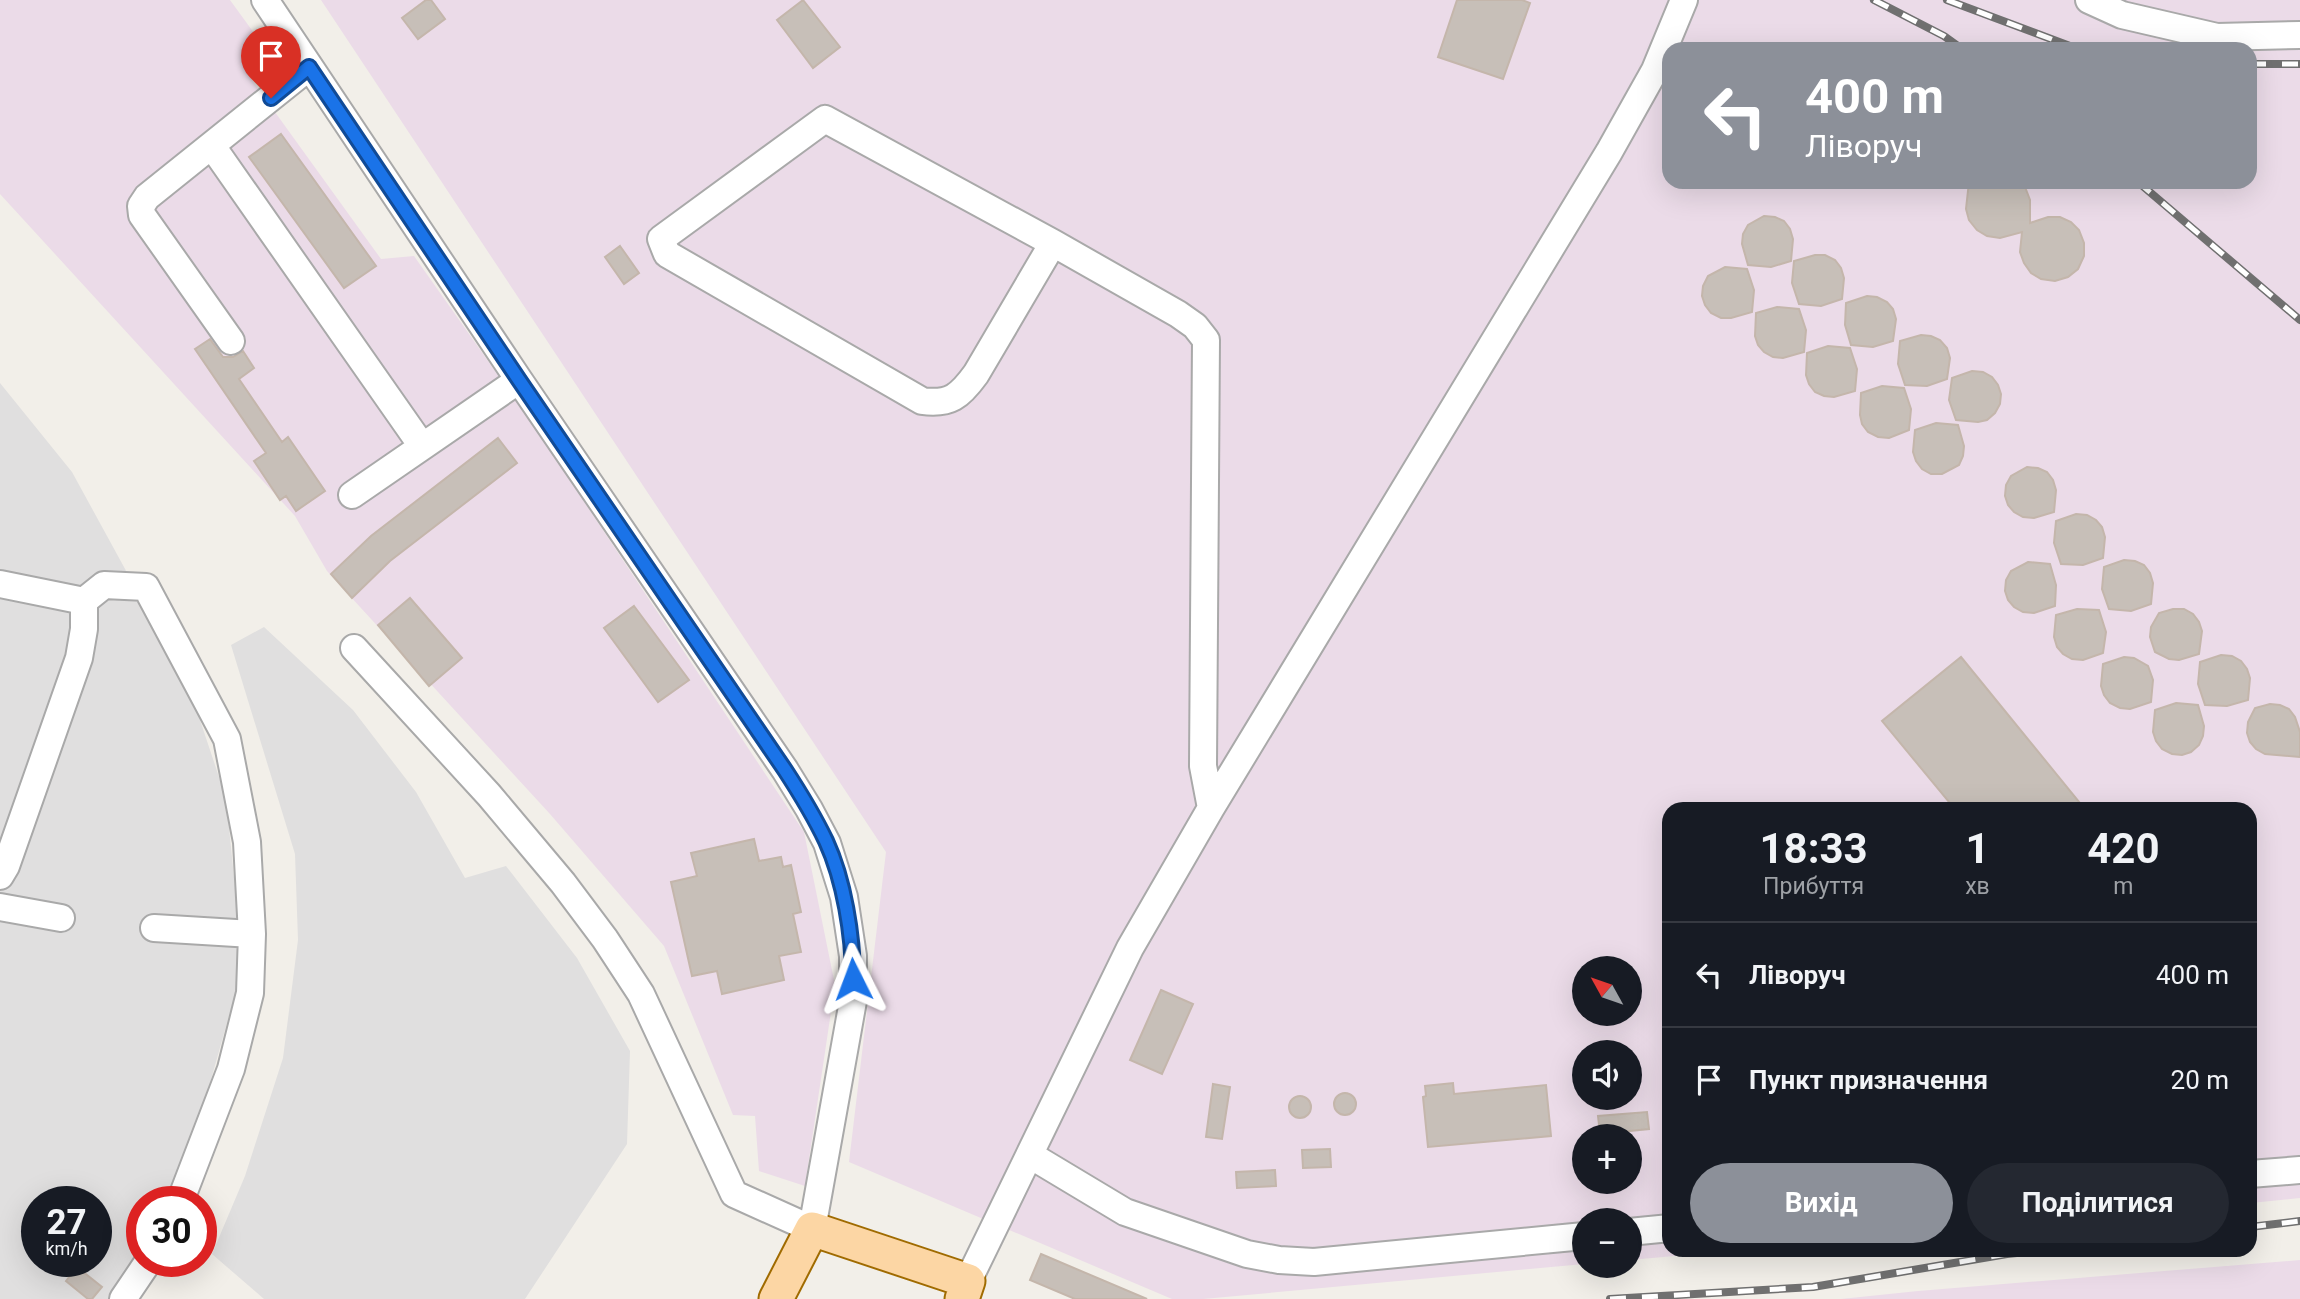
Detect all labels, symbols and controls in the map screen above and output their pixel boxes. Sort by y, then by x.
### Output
pin [241,26,301,98]
icon: arrive [252,37,290,75]
text: 400 m [1805,68,1944,125]
icon: left [1690,70,1781,161]
text: Ліворуч [1805,127,1922,165]
text: 18:33 [1759,824,1868,873]
text: 1 [1965,824,1990,873]
text: 420 [2087,824,2160,873]
text: Прибуття [1763,873,1864,900]
text: хв [1965,873,1990,900]
text: m [2113,873,2133,900]
position arrow [816,942,890,1016]
north arrow [1572,956,1642,1026]
map controls [1572,956,1642,1278]
icon: left [1690,956,1728,994]
text: Ліворуч [1749,960,1846,990]
text: 400 m [2156,960,2229,990]
button: sound [1572,1040,1642,1110]
icon: arrive [1690,1061,1728,1099]
text: Пункт призначення [1749,1065,1988,1095]
text: 20 m [2171,1065,2229,1095]
button: + [1572,1124,1642,1194]
button: Вихід [1690,1163,1953,1243]
button: Поділитися [1967,1163,2229,1243]
speed limit sign: 30 [126,1186,217,1277]
text: 27 [46,1202,87,1243]
button: − [1572,1208,1642,1278]
text: km/h [45,1238,88,1259]

